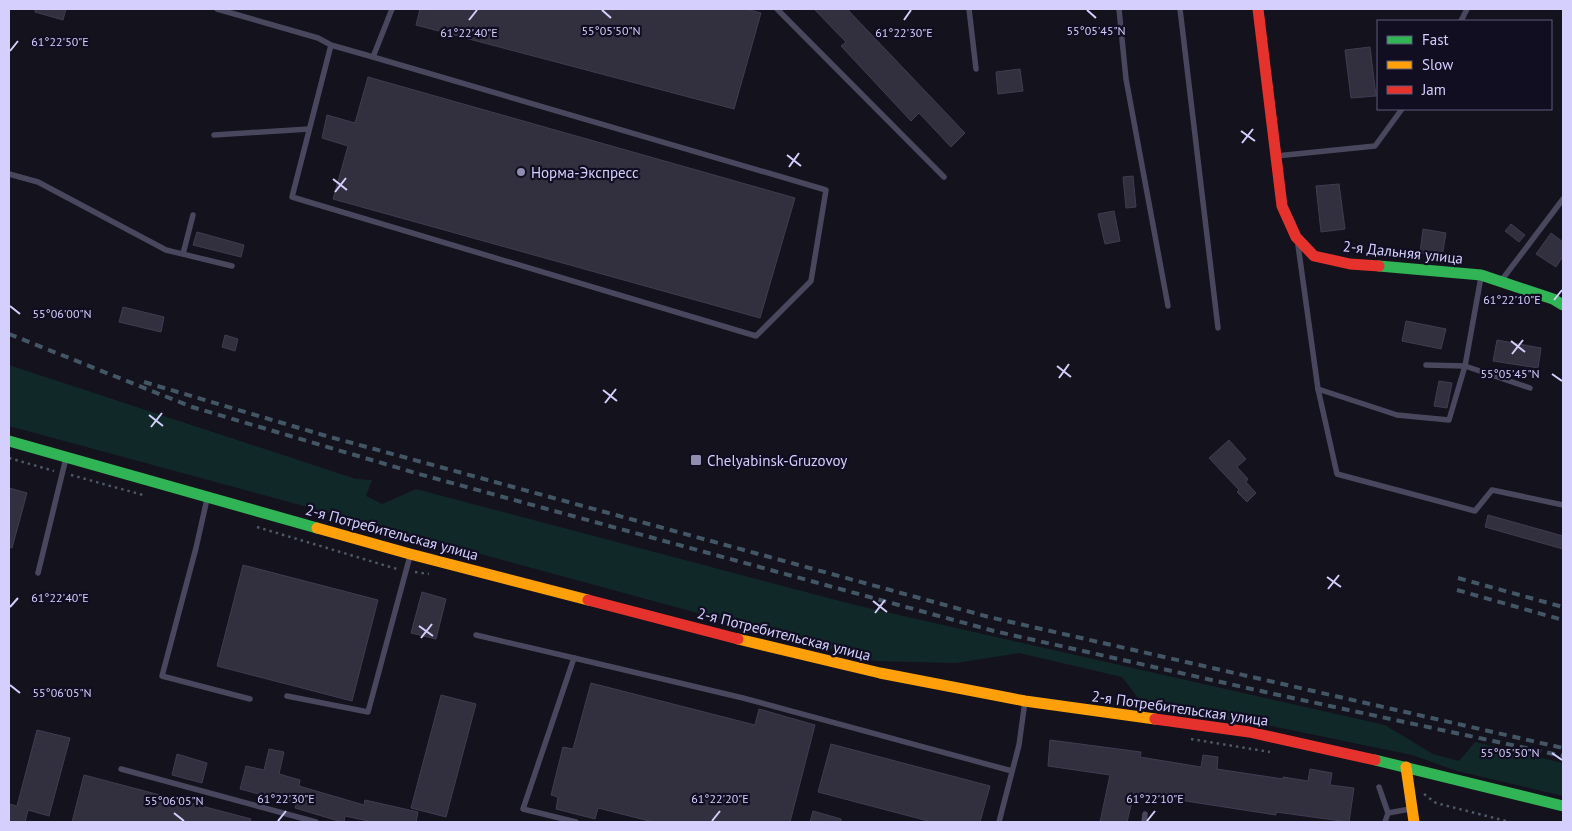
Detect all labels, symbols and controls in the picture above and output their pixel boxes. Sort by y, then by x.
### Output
legend [1377,20,1552,110]
text: 55°05'50"N [581,23,641,38]
text: 55°05'45"N [1066,23,1126,38]
text: 61°22'40"E [440,25,498,40]
text: 61°22'30"E [875,25,933,40]
text: Fast [1422,30,1449,49]
text: 61°22'50"E [31,34,89,49]
text: Slow [1422,55,1453,74]
text: Jam [1421,80,1446,99]
place label: Норма-Экспресс [531,163,639,182]
marker: Норма-Экспресс [515,166,527,178]
street label: 2-я Дальняя улица [1342,236,1464,268]
text: 61°22'10"E [1483,292,1541,307]
text: 55°06'00"N [32,306,92,321]
text: 55°05'45"N [1480,366,1540,381]
place label: Chelyabinsk-Gruzovoy [707,451,847,470]
marker: Chelyabinsk-Gruzovoy [689,453,703,467]
street label: 2-я Потребительская улица [303,500,481,564]
text: 61°22'40"E [31,590,89,605]
street label: 2-я Потребительская улица [695,603,873,665]
text: 55°06'05"N [32,685,92,700]
street label: 2-я Потребительская улица [1090,686,1270,730]
text: 55°05'50"N [1480,745,1540,760]
text: 61°22'30"E [257,791,315,806]
text: 61°22'20"E [691,791,749,806]
text: 61°22'10"E [1126,791,1184,806]
text: 55°06'05"N [144,793,204,808]

